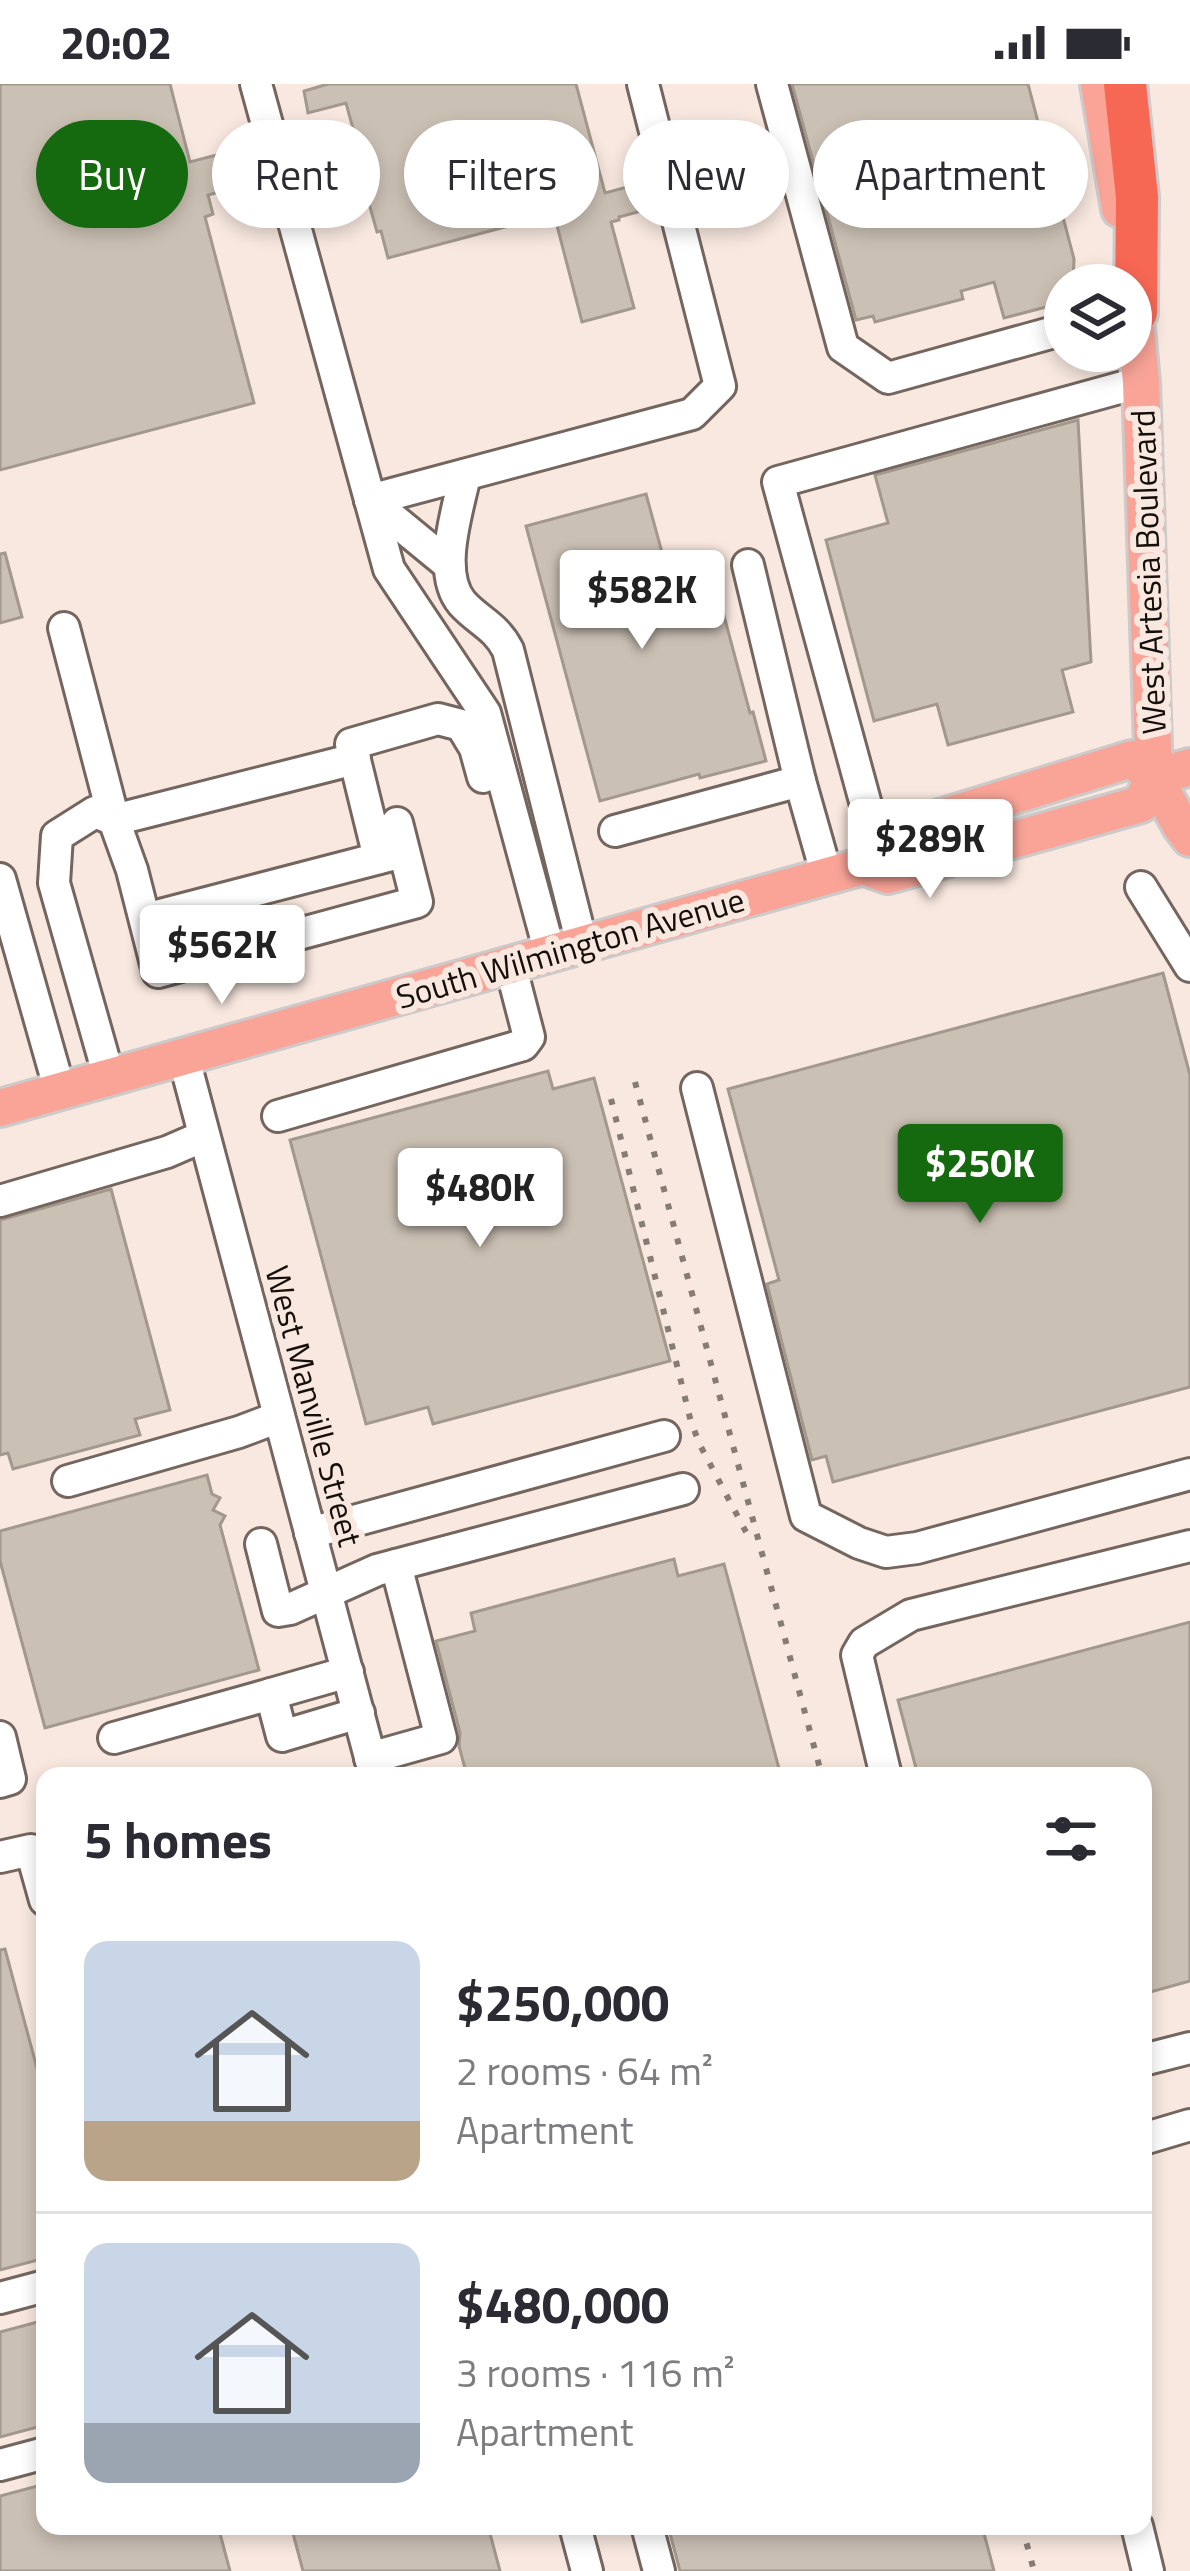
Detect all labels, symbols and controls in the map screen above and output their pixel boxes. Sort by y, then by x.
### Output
text: 20:02 [60,8,172,76]
chip: Buy [36,120,188,228]
chip: Rent [212,120,380,228]
chip: Filters [404,120,599,228]
chip: New [623,120,789,228]
chip: Apartment [813,120,1088,228]
map controls [1044,264,1152,372]
button: layers [1044,264,1152,372]
street label: West Artesia Boulevard [1117,409,1179,735]
pin: $582K [558,550,726,652]
text: $582K [587,559,697,618]
pin: $289K [846,799,1014,901]
text: $289K [875,808,985,867]
street label: South Wilmington Avenue [390,874,750,1022]
pin: $562K [138,905,306,1007]
text: $562K [167,914,277,973]
pin: $250K [896,1124,1064,1226]
text: $250K [925,1133,1035,1192]
pin: $480K [396,1148,564,1250]
text: $480K [425,1157,535,1216]
street label: West Manville Street [253,1260,376,1552]
text: 5 homes [84,1800,272,1878]
icon: filters [1038,1806,1104,1872]
text: $250,000 [456,1963,669,2041]
icon: home [180,1989,324,2133]
text: 2 rooms · 64 m² [456,2041,713,2100]
text: Apartment [456,2100,633,2159]
text: $480,000 [456,2265,669,2343]
icon: home [180,2291,324,2435]
text: 3 rooms · 116 m² [456,2343,735,2402]
text: Apartment [456,2402,633,2461]

